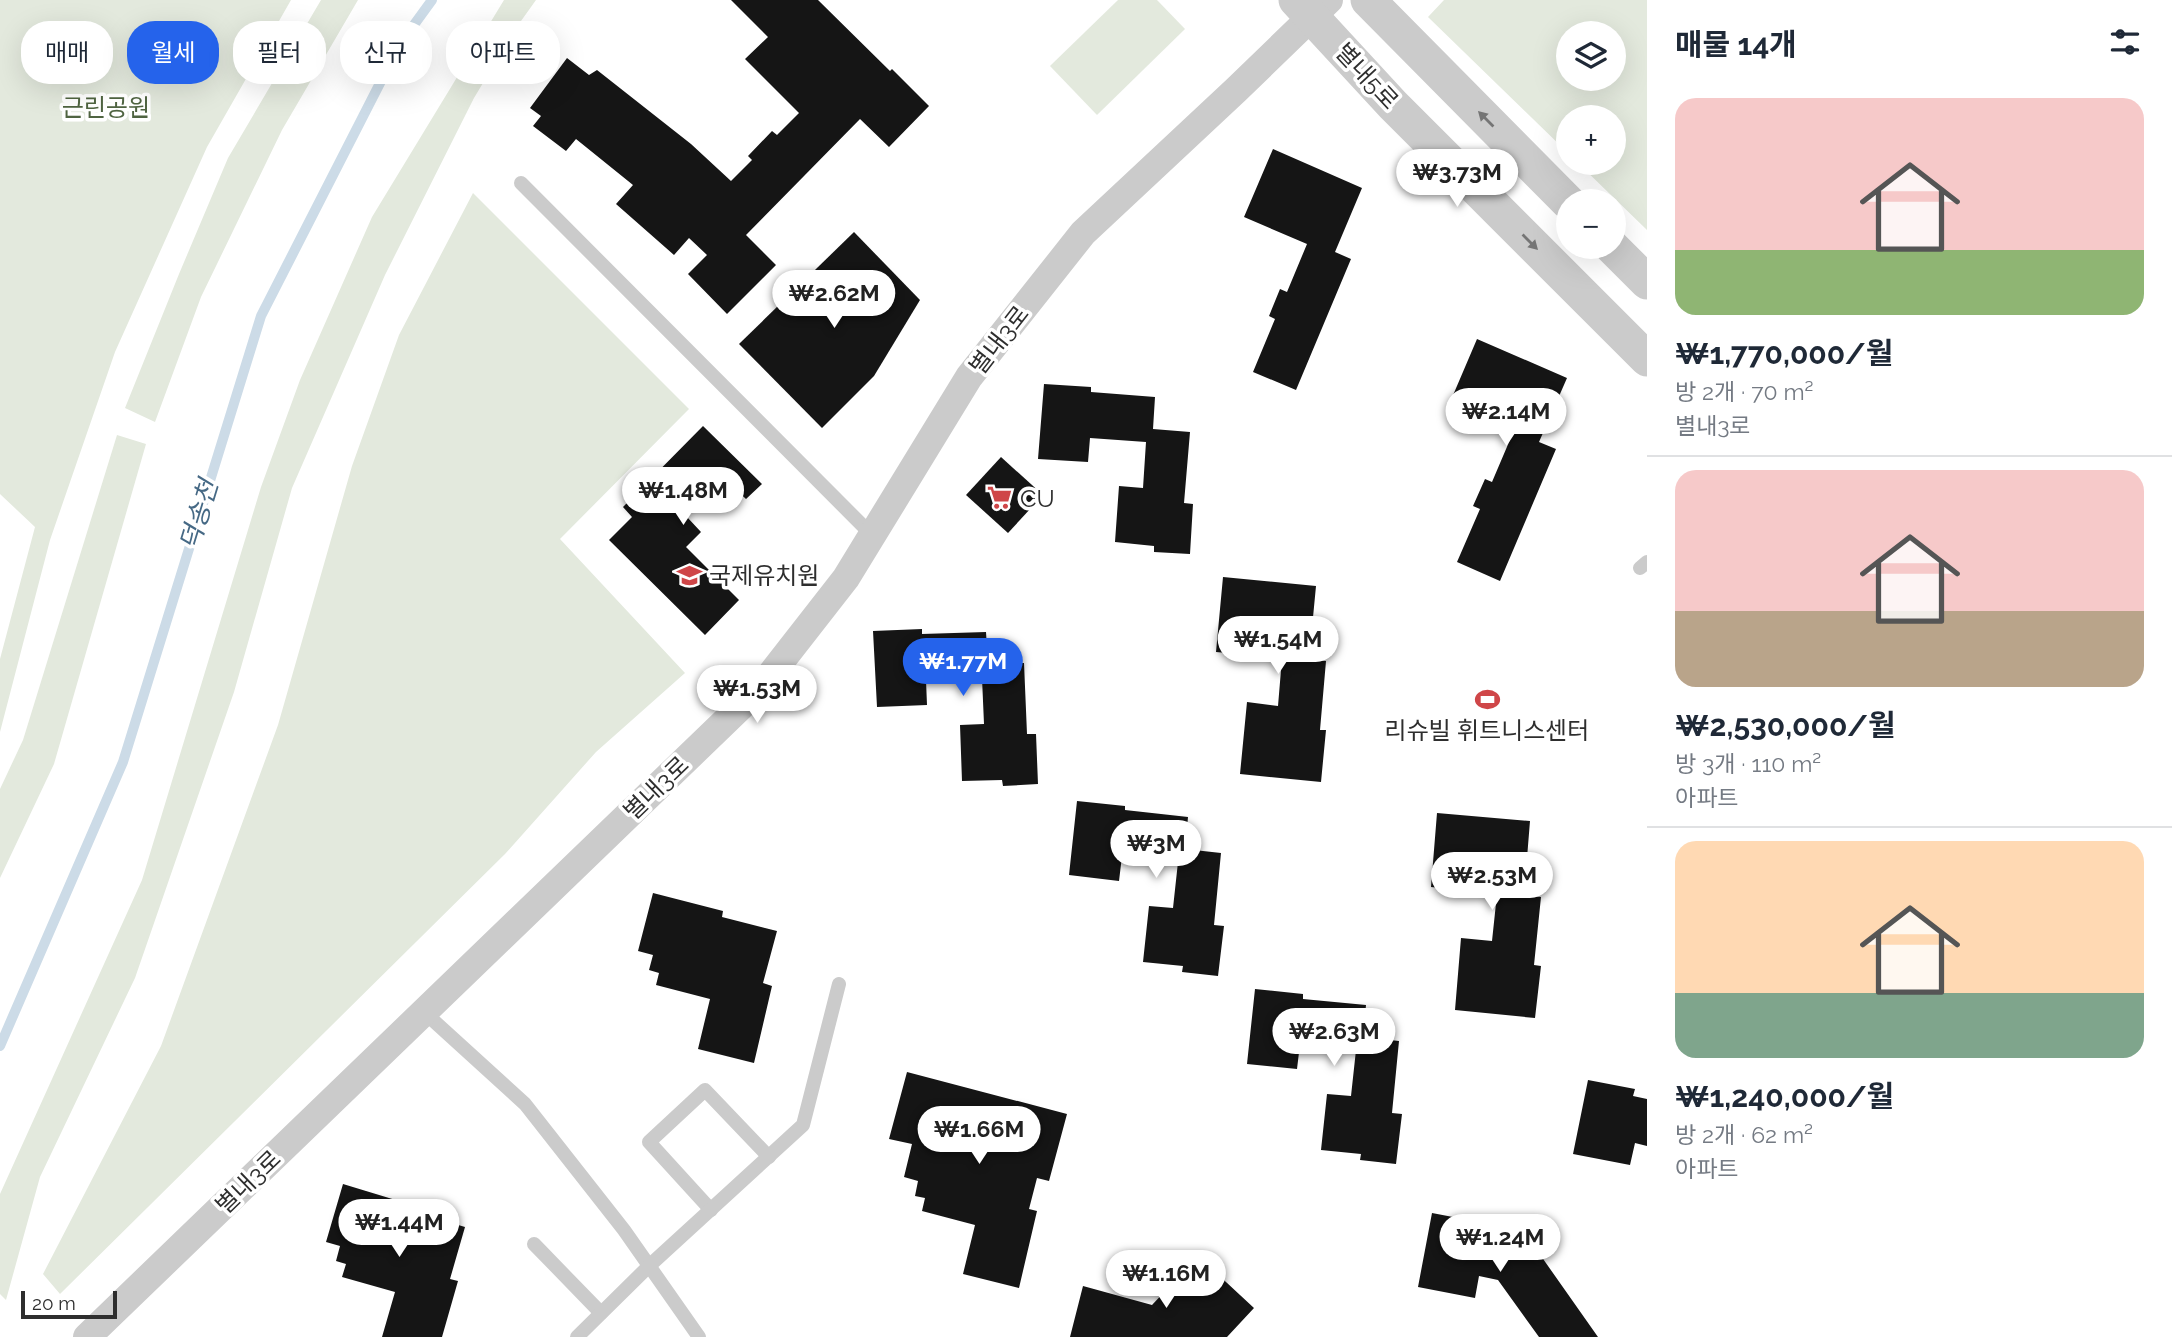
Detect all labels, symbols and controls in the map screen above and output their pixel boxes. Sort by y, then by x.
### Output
chip: 매매 [21,21,113,84]
chip: 월세 [127,21,219,84]
chip: 필터 [233,21,326,84]
chip: 신규 [340,21,432,84]
chip: 아파트 [446,21,560,84]
map controls [1556,21,1626,259]
button: layers [1556,21,1626,91]
icon: filters [2106,23,2144,61]
text: 매물 14개 [1675,27,1797,62]
street label: 별내5로 [1329,37,1405,115]
park label: 근린공원 [62,93,150,122]
button: + [1556,105,1626,175]
one-way arrow [1478,111,1494,128]
icon: home [1847,144,1973,270]
pin: ₩3.73M [1400,150,1514,209]
text: ₩3.73M [1412,158,1502,185]
button: − [1556,189,1626,259]
one-way arrow [1521,233,1537,250]
pin: ₩2.62M [777,270,891,330]
text: ₩2.62M [788,279,880,306]
street label: 별내3로 [963,300,1035,380]
text: ₩1,770,000/월 [1675,336,1893,371]
text: 방 2개 · 70 m² [1675,378,1813,405]
pin: ₩2.14M [1449,388,1563,448]
text: ₩2.14M [1462,397,1551,424]
text: 별내3로 [1675,412,1751,439]
pin: ₩1.48M [626,468,740,527]
water label: 덕송천 [174,473,225,554]
text: ₩1.48M [638,476,728,503]
supermarket icon: CU [986,484,1014,512]
place label: CU [1020,484,1055,513]
icon: home [1847,516,1973,642]
school or university icon: 국제유치원 [675,561,703,589]
place label: 국제유치원 [709,561,819,590]
pin: ₩1.54M [1221,616,1335,676]
text: ₩1.54M [1234,625,1322,652]
pin: ₩1.77M [906,638,1020,698]
text: ₩1.77M [919,647,1007,674]
pin: ₩1.53M [700,666,814,725]
text: ₩1.53M [713,674,801,701]
sports icon: 리슈빌 휘트니스센터 [1473,685,1501,713]
text: ₩2,530,000/월 [1675,708,1896,743]
place label: 리슈빌 휘트니스센터 [1385,716,1589,745]
street label: 별내3로 [617,750,695,826]
text: 방 3개 · 110 m² [1675,750,1821,777]
text: 아파트 [1675,784,1738,811]
pin: ₩3M [1122,820,1190,880]
text: ₩3M [1126,829,1186,856]
pin: ₩2.53M [1435,852,1549,912]
text: ₩2.53M [1447,861,1537,888]
icon: home [1847,887,1973,1013]
pin: ₩2.63M [1277,1009,1391,1068]
text: ₩2.63M [1288,1017,1380,1044]
text: ₩1,240,000/월 [1675,1079,1894,1114]
pin: ₩1.66M [922,1106,1036,1166]
text: ₩1.66M [934,1115,1024,1142]
text: 방 2개 · 62 m² [1675,1121,1813,1148]
street label: 별내3로 [209,1144,287,1220]
text: 아파트 [1675,1155,1738,1182]
pin: ₩1.44M [342,1200,456,1259]
text: ₩1.44M [354,1208,444,1235]
pin: ₩1.24M [1443,1214,1557,1274]
text: ₩1.24M [1456,1223,1545,1250]
pin: ₩1.16M [1109,1250,1223,1310]
text: ₩1.16M [1122,1259,1210,1286]
scale bar [21,1288,117,1320]
text: 20 m [32,1292,76,1314]

